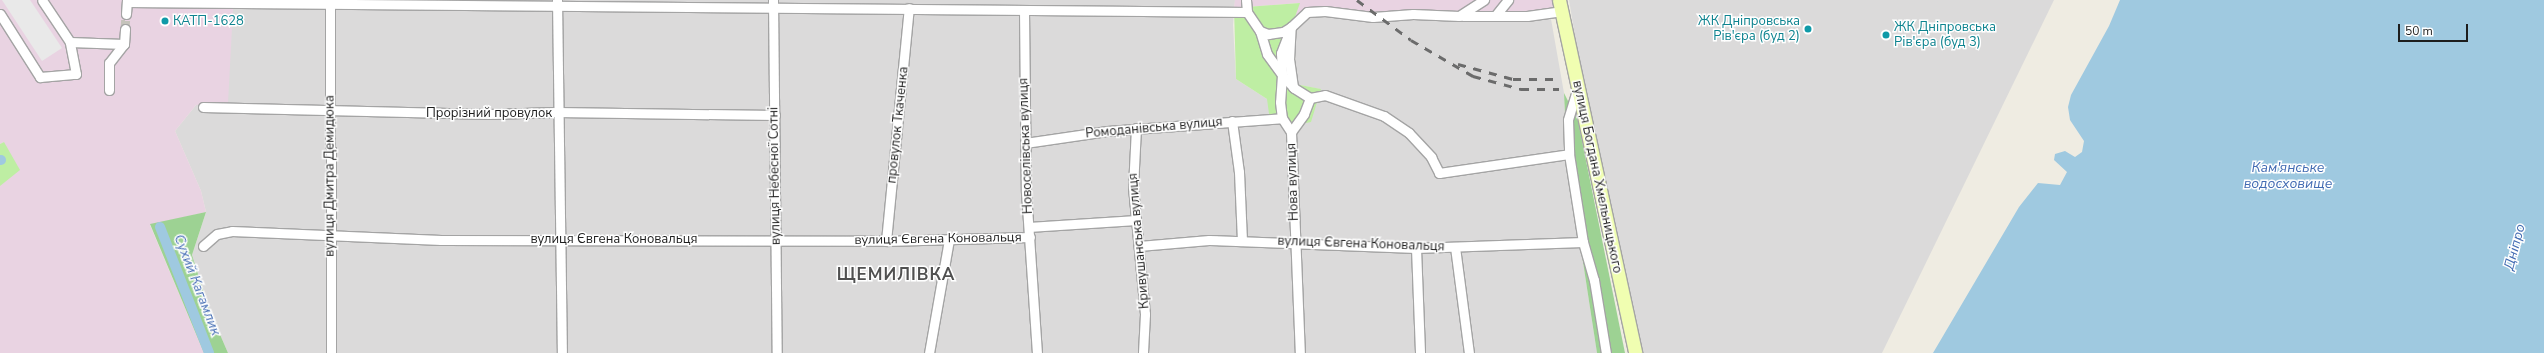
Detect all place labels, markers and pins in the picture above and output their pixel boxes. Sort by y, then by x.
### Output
place label: КАТП-1628 [173,13,244,29]
place label: ЖК Дніпровська Рів'єра (буд 2) [1698,14,1800,45]
marker: КАТП-1628 [160,16,170,26]
place label: ЖК Дніпровська Рів'єра (буд 3) [1894,20,1996,51]
marker: ЖК Дніпровська Рів'єра (буд 2) [1803,24,1813,34]
marker: ЖК Дніпровська Рів'єра (буд 3) [1881,30,1891,40]

